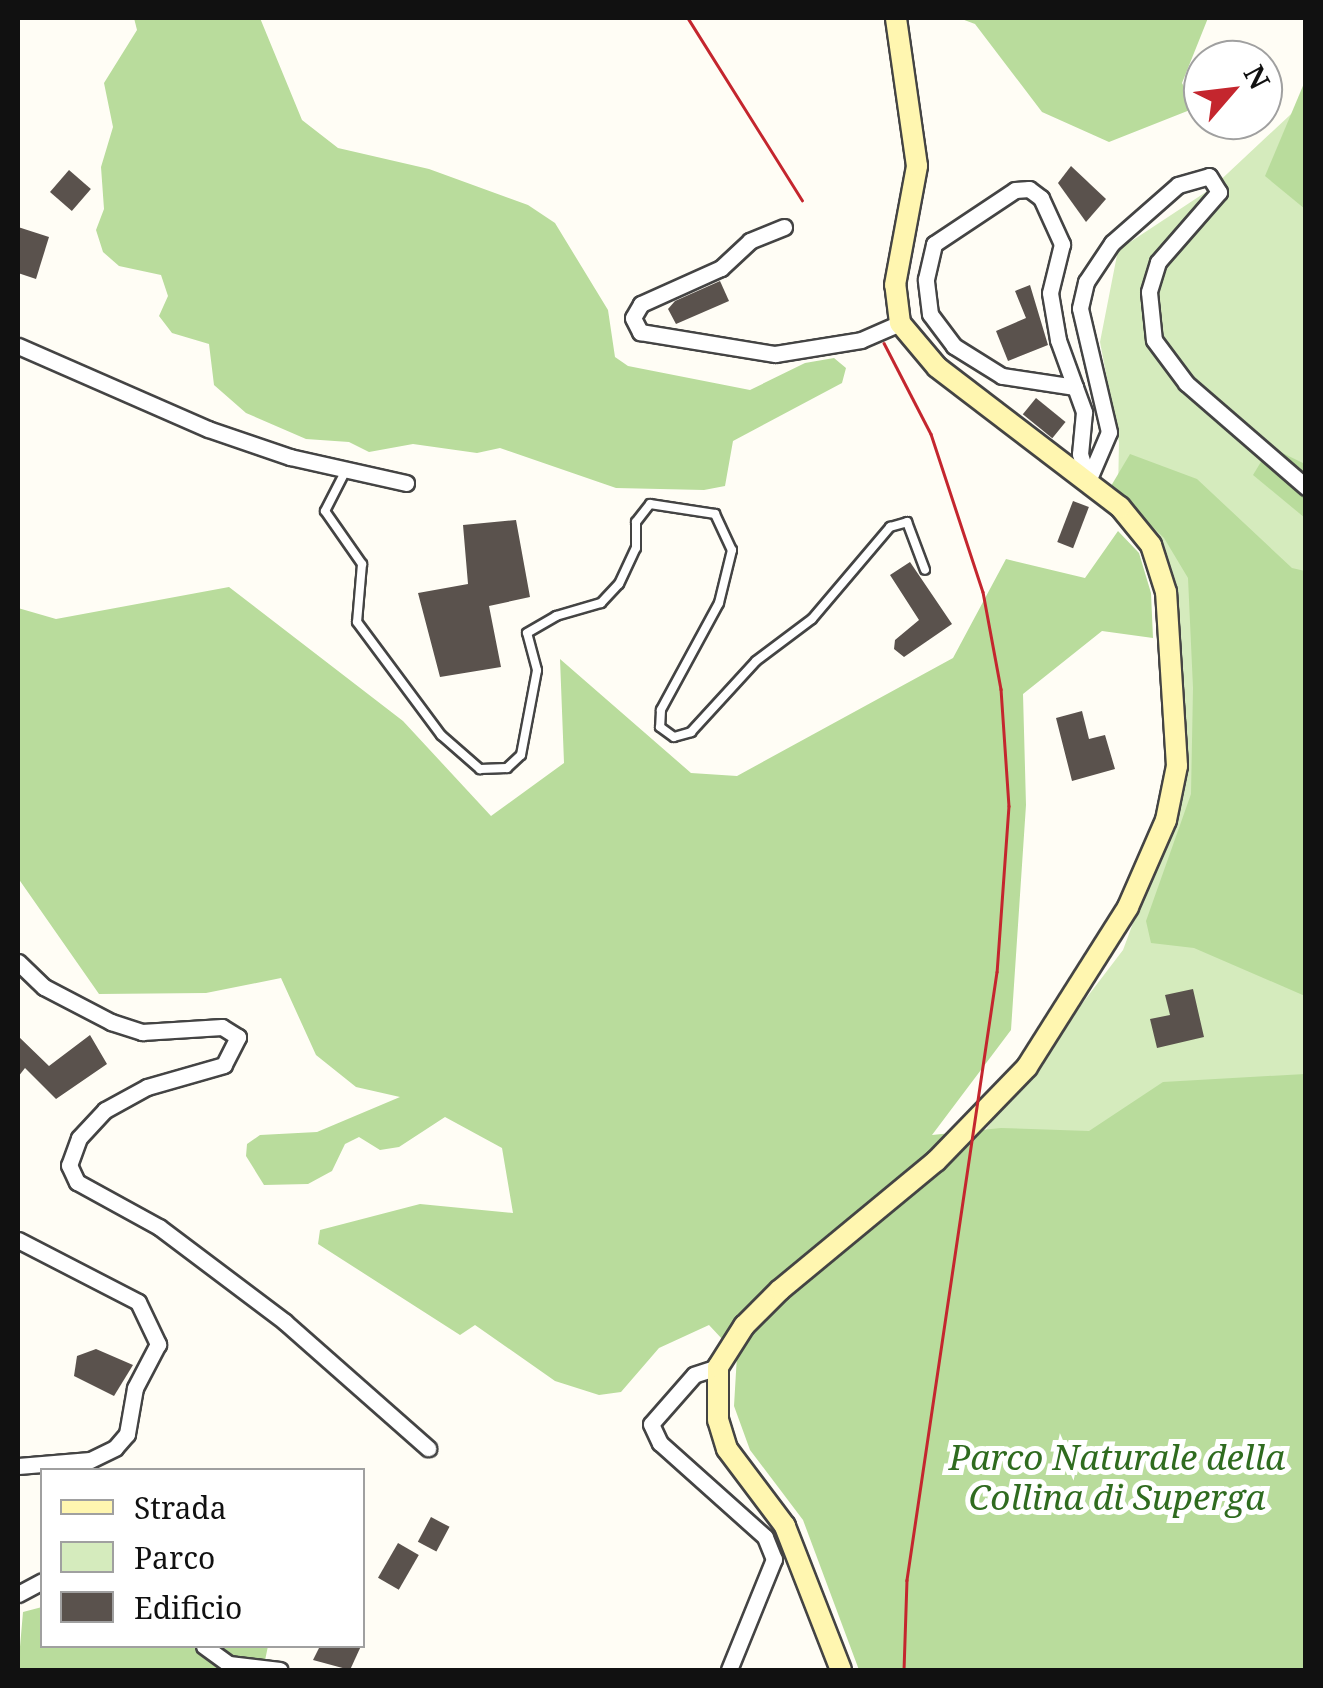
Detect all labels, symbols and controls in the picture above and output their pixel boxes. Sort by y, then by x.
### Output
north arrow [1183,40,1283,140]
text: N [1236,58,1280,96]
park label: Parco Naturale della Collina di Superga [949,1436,1285,1518]
legend [40,1468,365,1648]
text: Strada [134,1487,227,1528]
text: Parco [134,1537,215,1578]
text: Edificio [134,1587,242,1628]

